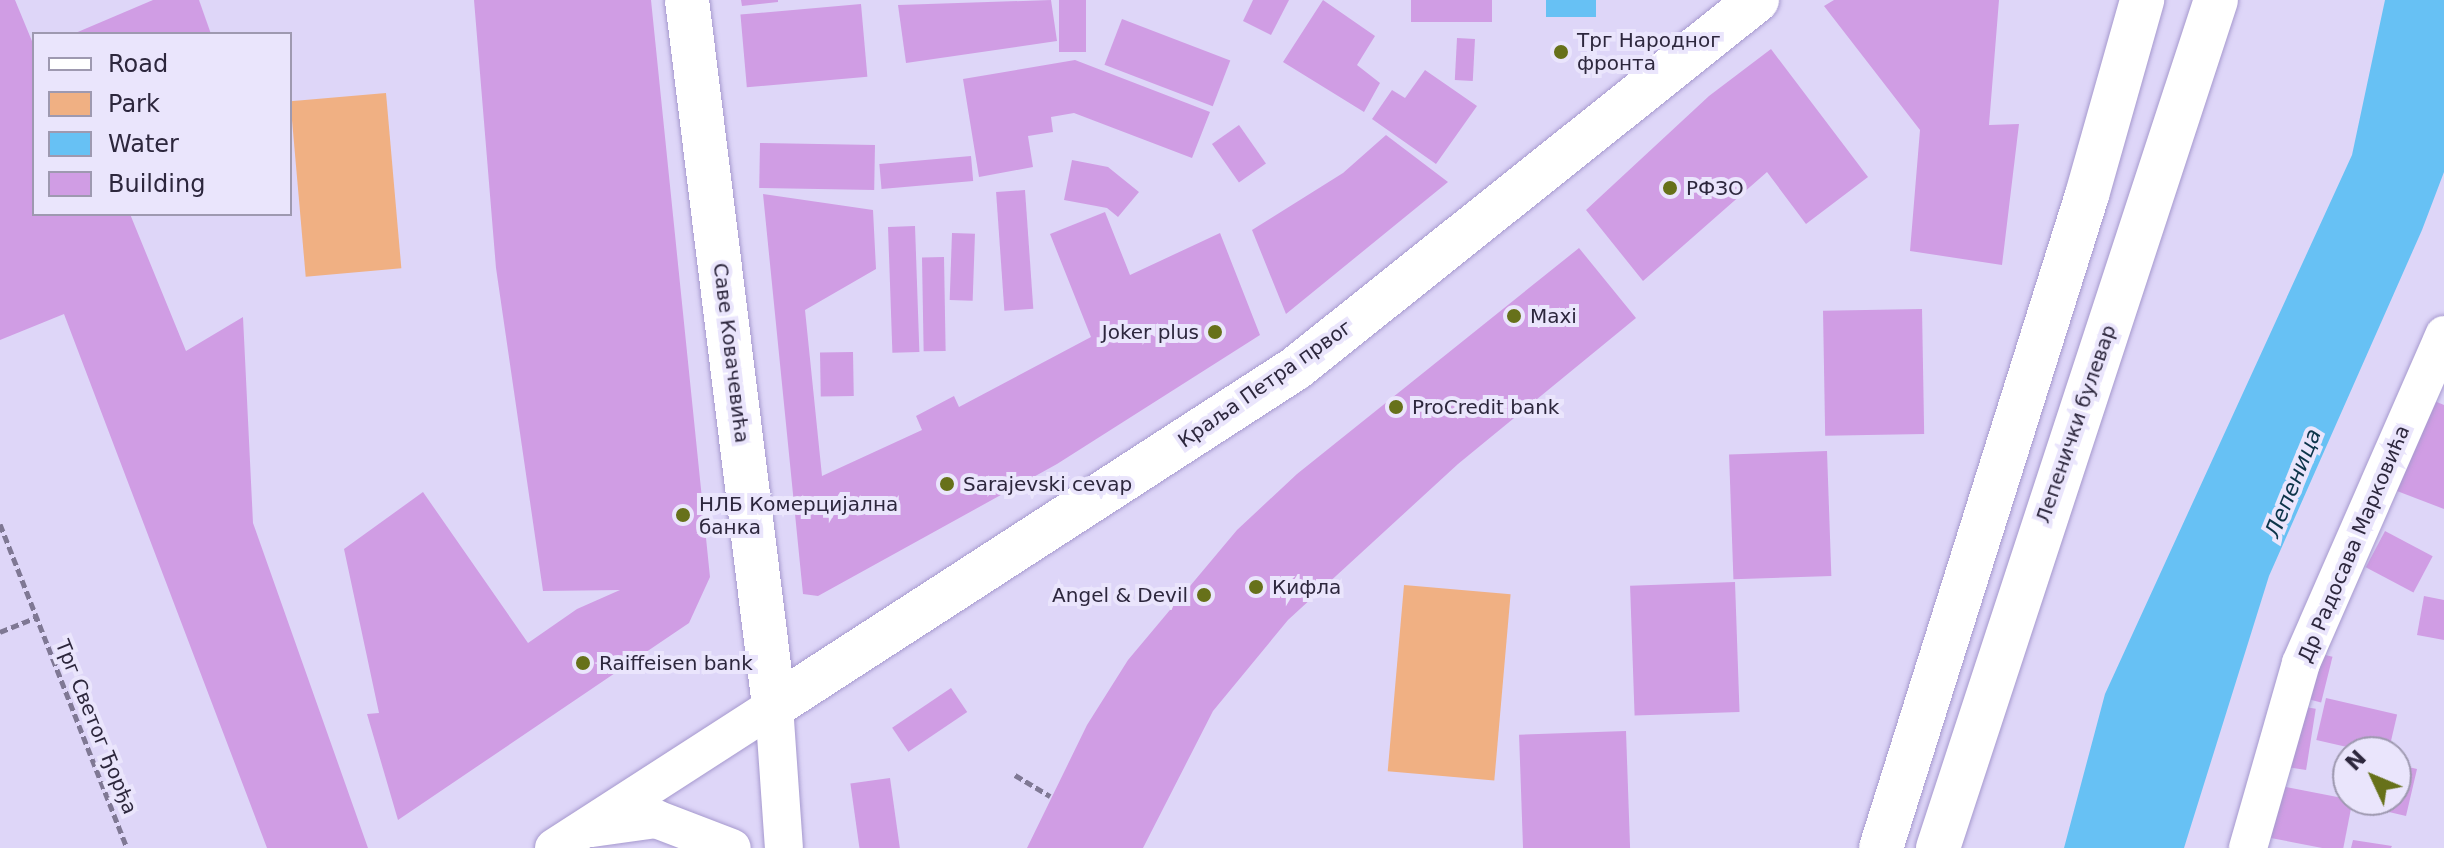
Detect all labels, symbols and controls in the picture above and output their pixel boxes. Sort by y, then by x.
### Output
place label: Трг Народног фронта [1577,28,1721,75]
legend [32,32,292,216]
marker: Трг Народног фронта [1552,43,1570,61]
text: Road [108,50,168,78]
text: Park [108,90,160,118]
text: Water [108,130,179,158]
text: Building [108,170,205,198]
place label: РФЗО [1686,176,1744,200]
marker: РФЗО [1661,179,1679,197]
street label: Саве Ковачевића [708,262,754,444]
place label: Maxi [1530,304,1577,328]
marker: Maxi [1505,307,1523,325]
street label: Краља Петра првог [1174,315,1356,453]
place label: Joker plus [1102,320,1199,344]
street label: Лепенички булевар [2031,322,2121,526]
marker: Joker plus [1206,323,1224,341]
place label: ProCredit bank [1412,395,1559,419]
marker: ProCredit bank [1387,398,1405,416]
street label: Др Радосава Марковића [2293,422,2415,666]
water label: Лепеница [2259,425,2327,541]
place label: Sarajevski cevap [963,472,1132,496]
marker: Sarajevski cevap [938,475,956,493]
place label: НЛБ Комерцијална банка [699,492,898,539]
marker: НЛБ Комерцијална банка [674,506,692,524]
place label: Кифла [1272,575,1341,599]
marker: Кифла [1247,578,1265,596]
place label: Angel & Devil [1052,583,1188,607]
marker: Angel & Devil [1195,586,1213,604]
street label: Трг Светог Ђорђа [50,636,142,818]
place label: Raiffeisen bank [599,651,753,675]
marker: Raiffeisen bank [574,654,592,672]
north arrow [2332,736,2412,816]
text: N [2340,745,2371,776]

